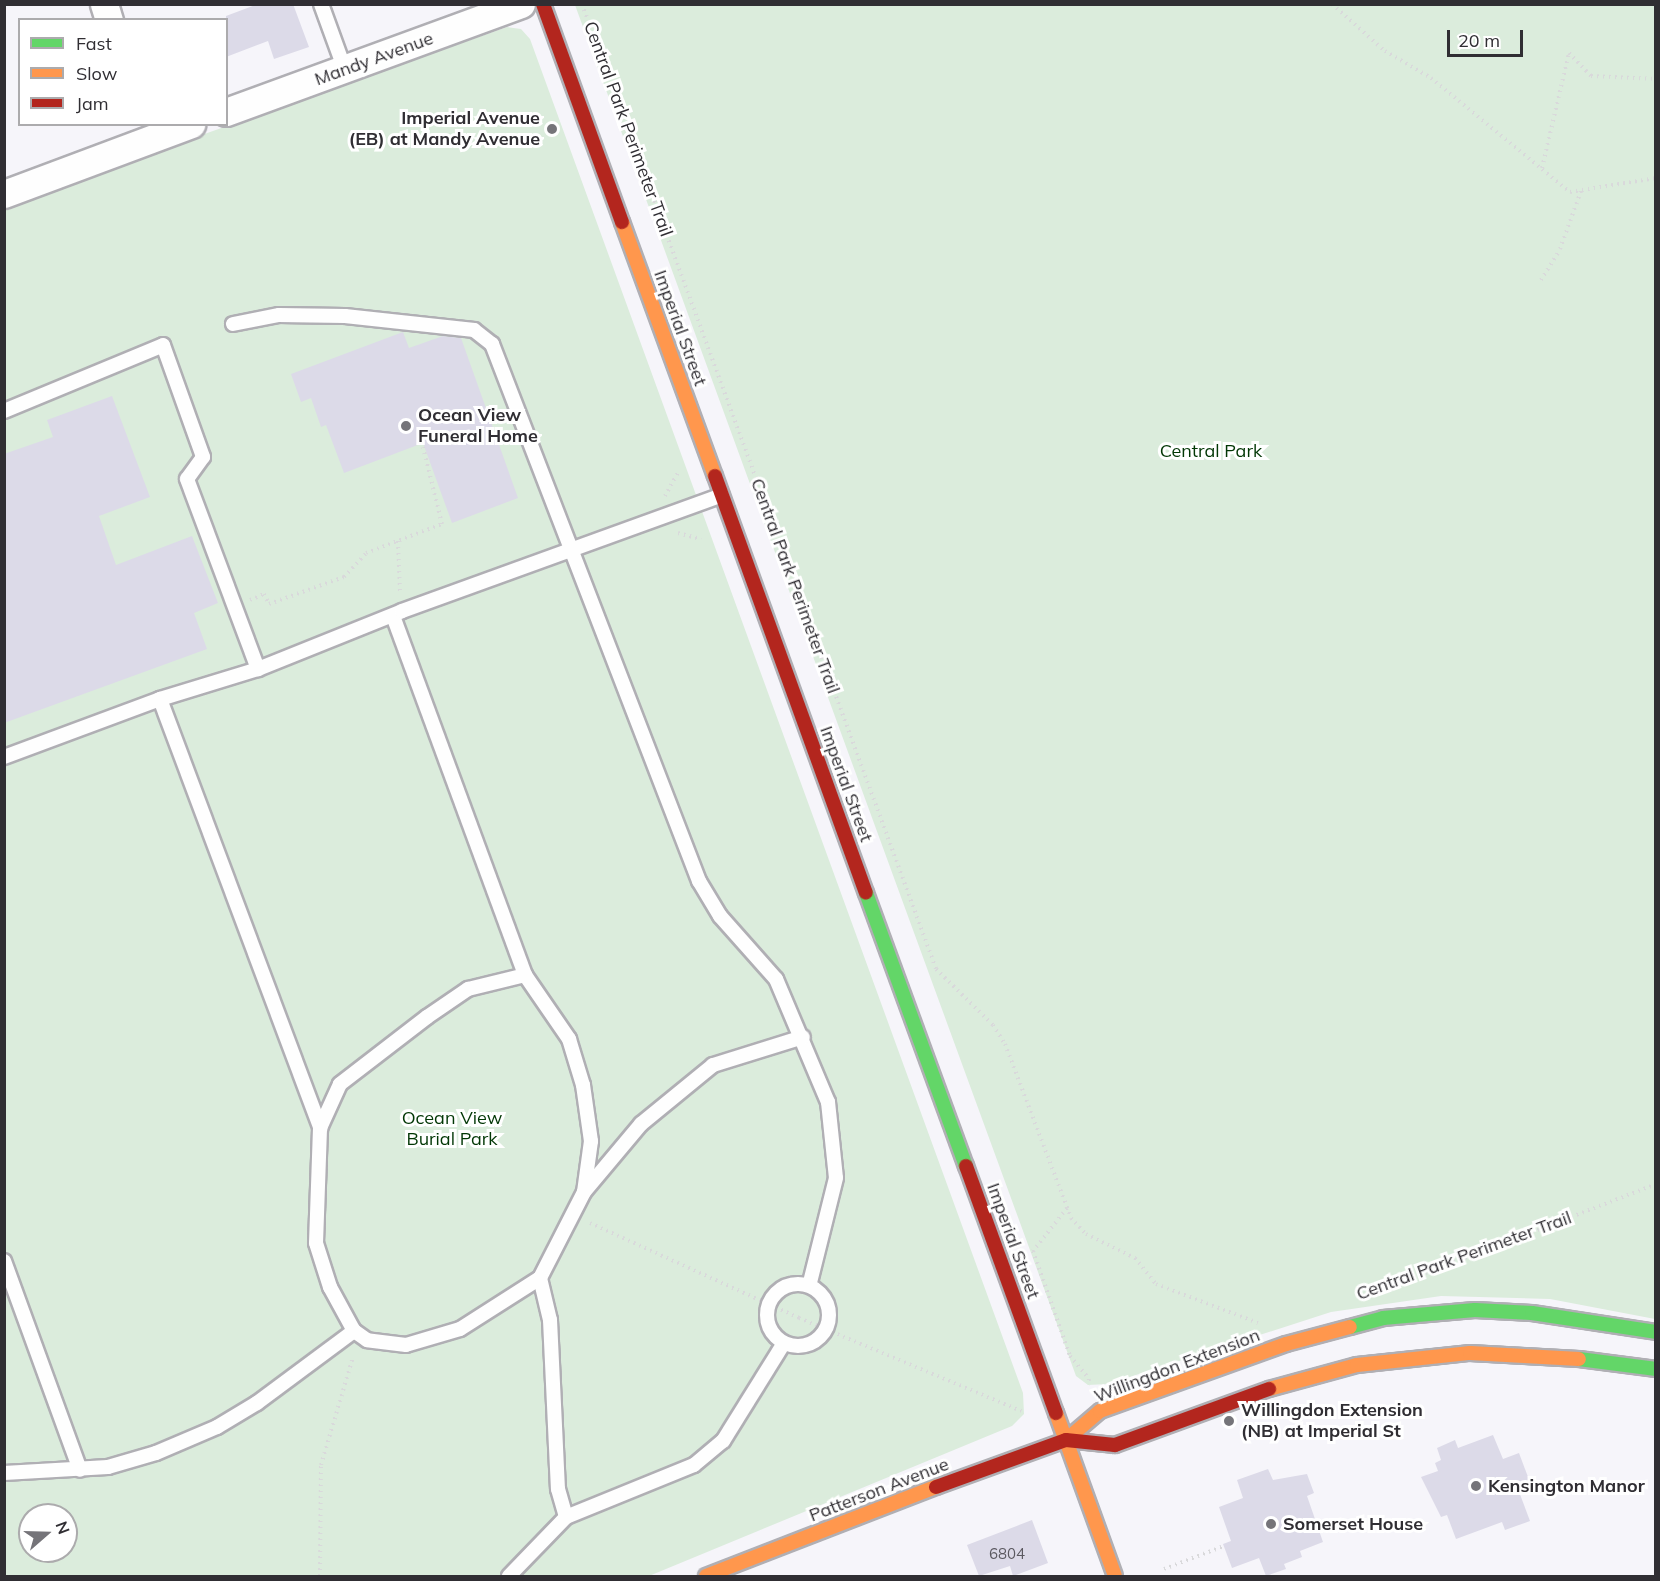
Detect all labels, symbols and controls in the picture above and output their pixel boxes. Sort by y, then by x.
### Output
legend [18,18,228,126]
scale bar [1450,18,1526,56]
street label: Central Park Perimeter Trail [579,19,677,239]
street label: Mandy Avenue [312,28,436,90]
text: 20 m [1458,29,1500,52]
text: Fast [76,32,112,55]
text: Slow [76,62,117,85]
text: Jam [76,92,109,115]
place label: Imperial Avenue (EB) at Mandy Avenue [349,108,540,150]
marker: Imperial Avenue (EB) at Mandy Avenue [545,122,559,136]
street label: Imperial Street [649,267,711,389]
place label: Ocean View Funeral Home [418,405,538,448]
marker: Ocean View Funeral Home [399,419,413,433]
park label: Central Park [1160,440,1262,462]
street label: Central Park Perimeter Trail [746,476,844,696]
street label: Imperial Street [815,723,877,845]
park label: Ocean View Burial Park [402,1108,502,1150]
street label: Imperial Street [982,1180,1044,1302]
street label: Central Park Perimeter Trail [1354,1207,1574,1305]
street label: Willingdon Extension [1091,1324,1263,1408]
place label: Willingdon Extension (NB) at Imperial St [1241,1400,1423,1442]
marker: Willingdon Extension (NB) at Imperial St [1222,1414,1236,1428]
street label: Patterson Avenue [806,1453,952,1527]
place label: Kensington Manor [1488,1475,1645,1497]
marker: Kensington Manor [1469,1479,1483,1493]
north arrow [18,1503,78,1563]
place label: Somerset House [1283,1513,1423,1535]
marker: Somerset House [1264,1517,1278,1531]
text: N [52,1518,75,1537]
house number: 6804 [989,1545,1025,1563]

